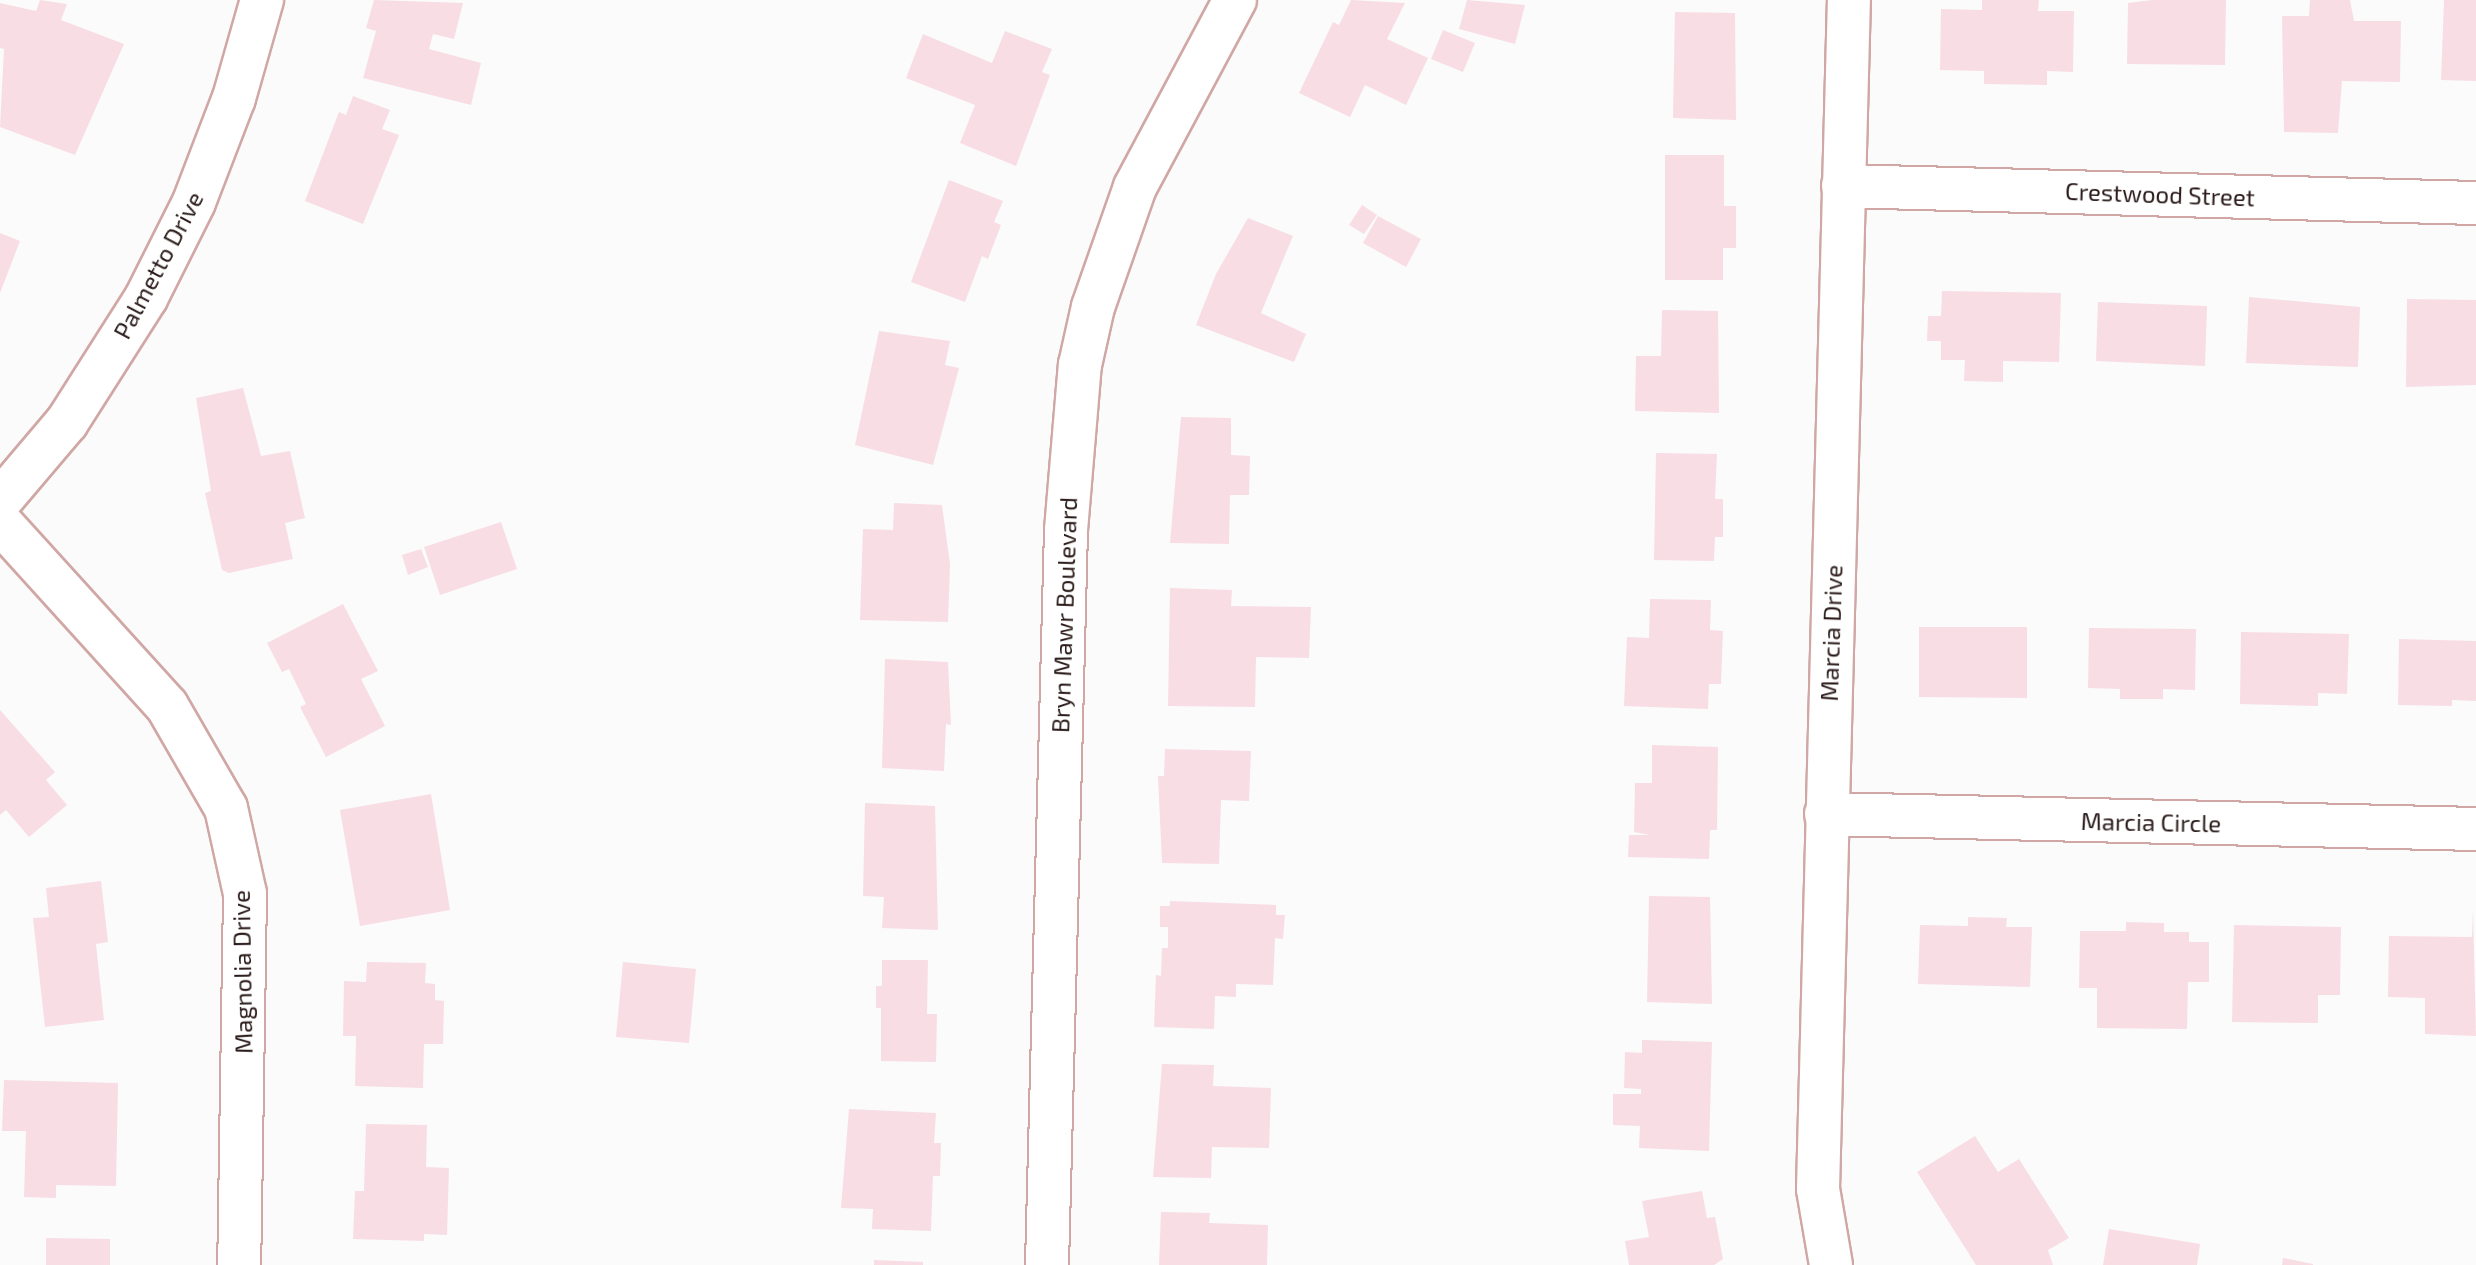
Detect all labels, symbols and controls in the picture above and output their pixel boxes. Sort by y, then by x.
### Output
street label: Crestwood Street [2065,176,2255,212]
street label: Palmetto Drive [107,186,209,344]
street label: Bryn Mawr Boulevard [1045,496,1083,734]
street label: Marcia Drive [1814,564,1848,702]
street label: Marcia Circle [2081,806,2221,838]
street label: Magnolia Drive [226,890,258,1054]

